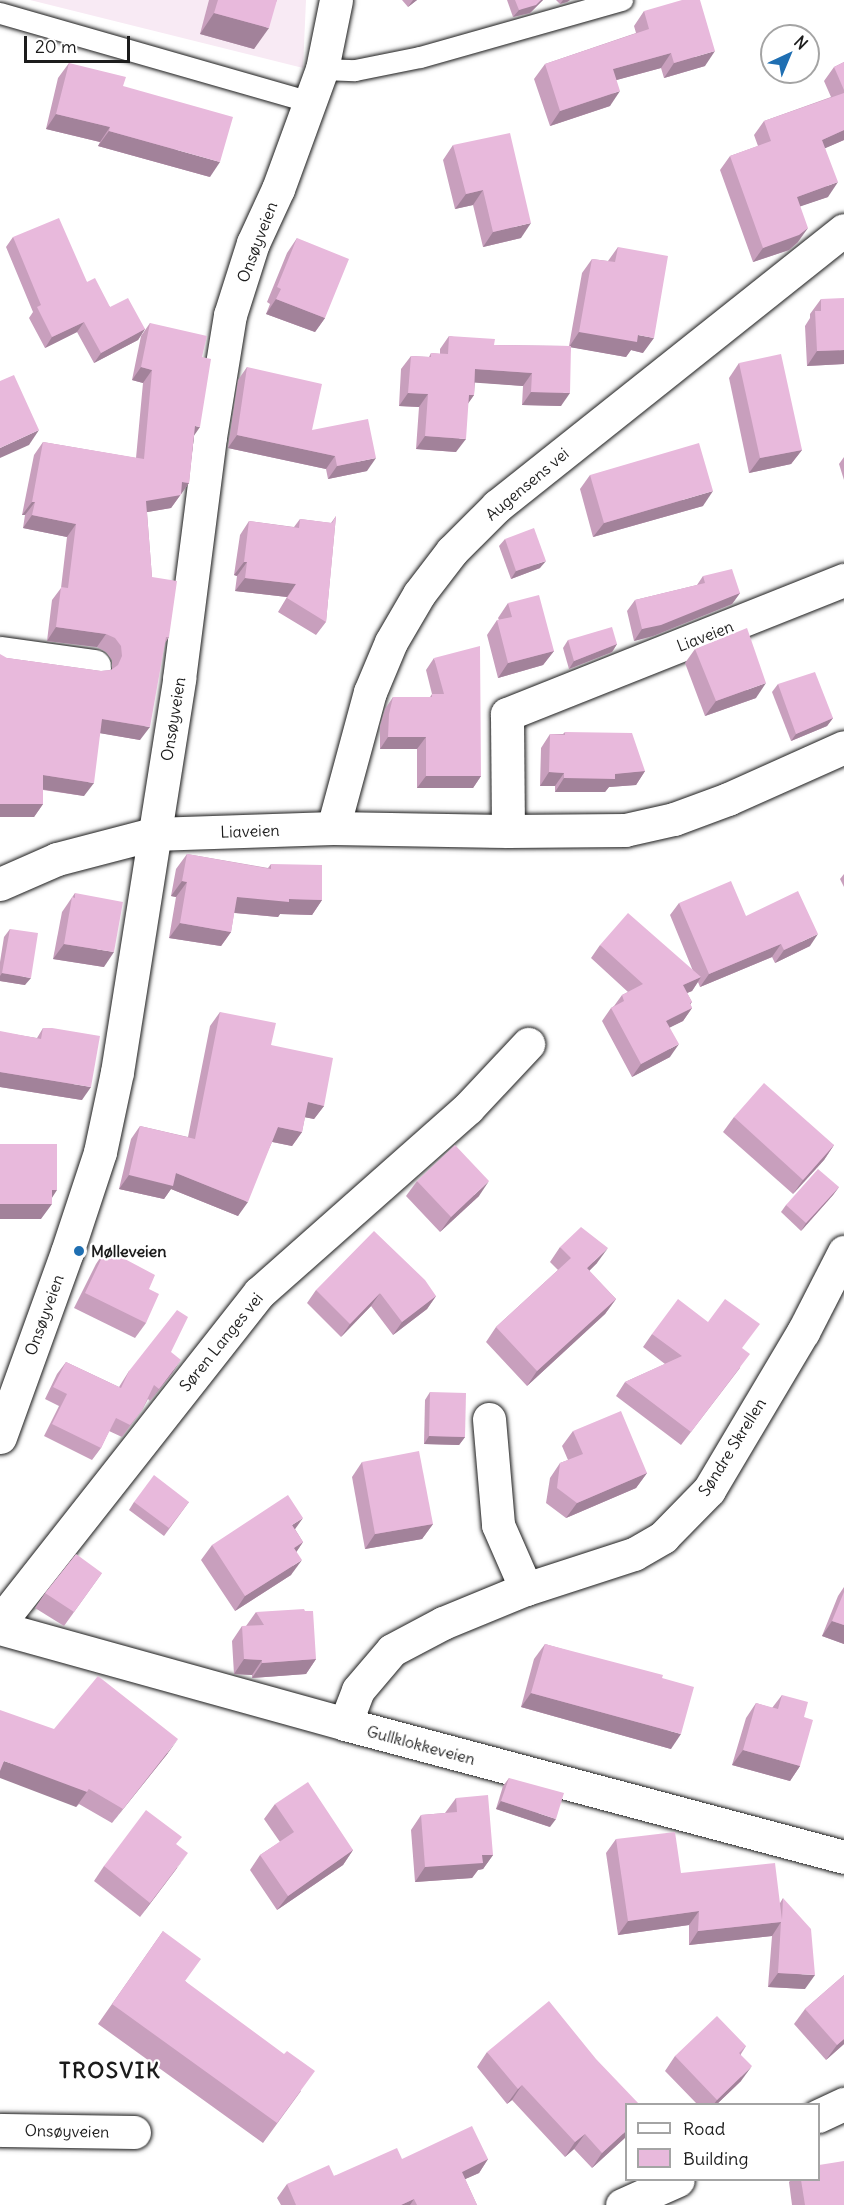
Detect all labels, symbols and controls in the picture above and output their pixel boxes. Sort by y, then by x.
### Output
scale bar [27,24,134,62]
north arrow [760,24,820,84]
text: N [790,31,812,54]
text: 20 m [35,35,77,58]
street label: Onsøyveien [233,199,281,285]
street label: Augensens vei [482,444,572,524]
street label: Liaveien [674,616,736,656]
street label: Onsøyveien [157,676,189,762]
street label: Liaveien [220,820,280,842]
place label: Mølleveien [91,1241,166,1261]
marker: Mølleveien [72,1244,86,1258]
street label: Onsøyveien [20,1272,68,1358]
street label: Søren Langes vei [175,1289,267,1395]
street label: Søndre Skrellen [694,1394,770,1500]
street label: Gullklokkeveien [365,1721,477,1769]
district label: TROSVIK [59,2058,161,2084]
legend [625,2103,820,2181]
text: Road [683,2117,725,2140]
street label: Onsøyveien [24,2121,110,2141]
text: Building [683,2147,748,2170]

